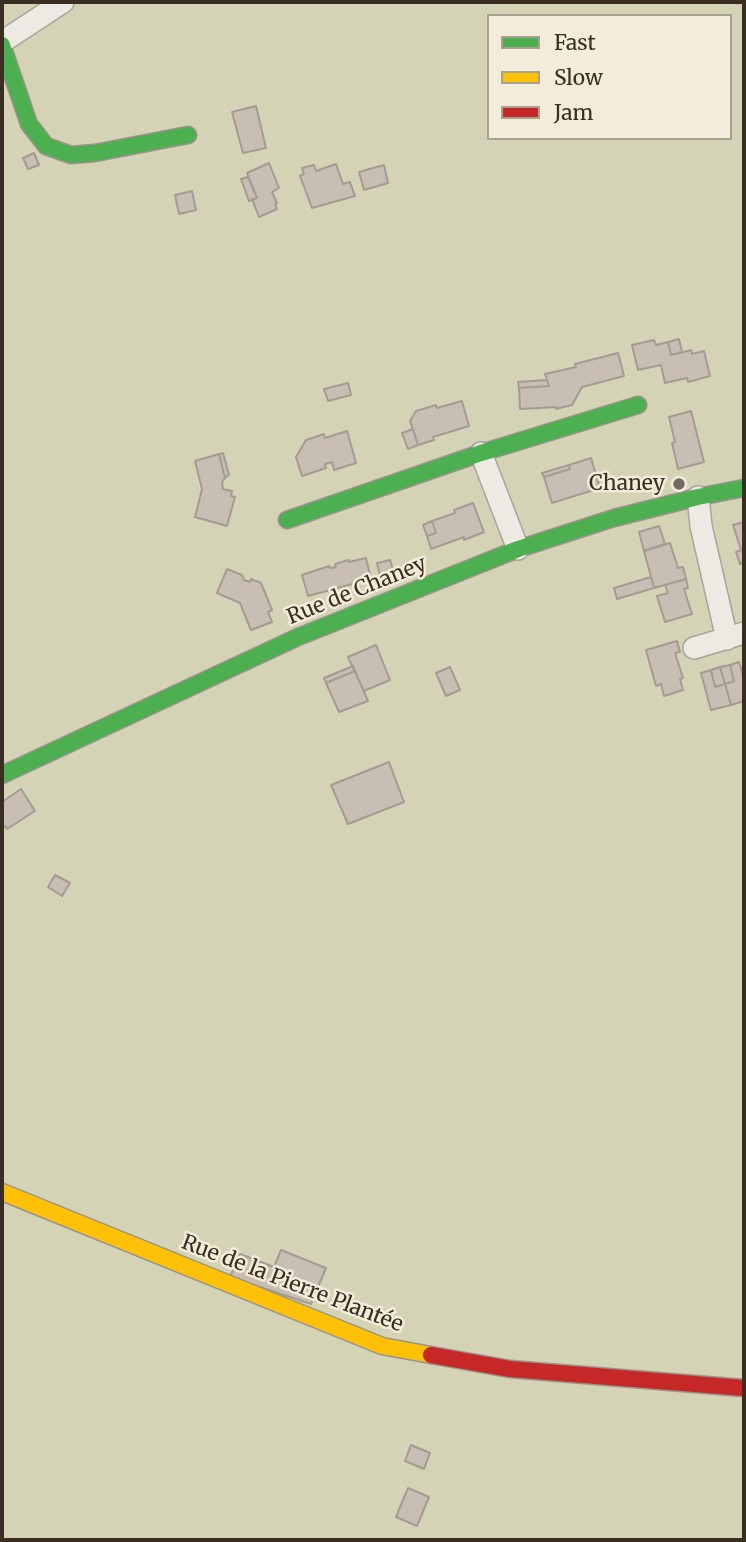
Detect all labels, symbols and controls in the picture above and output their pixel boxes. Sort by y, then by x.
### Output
legend [487,14,732,140]
text: Fast [554,29,596,56]
text: Slow [554,64,603,91]
text: Jam [554,99,593,126]
place label: Chaney [589,471,665,497]
marker: Chaney [671,476,687,492]
street label: Rue de Chaney [284,552,430,630]
street label: Rue de la Pierre Plantée [178,1230,406,1338]

